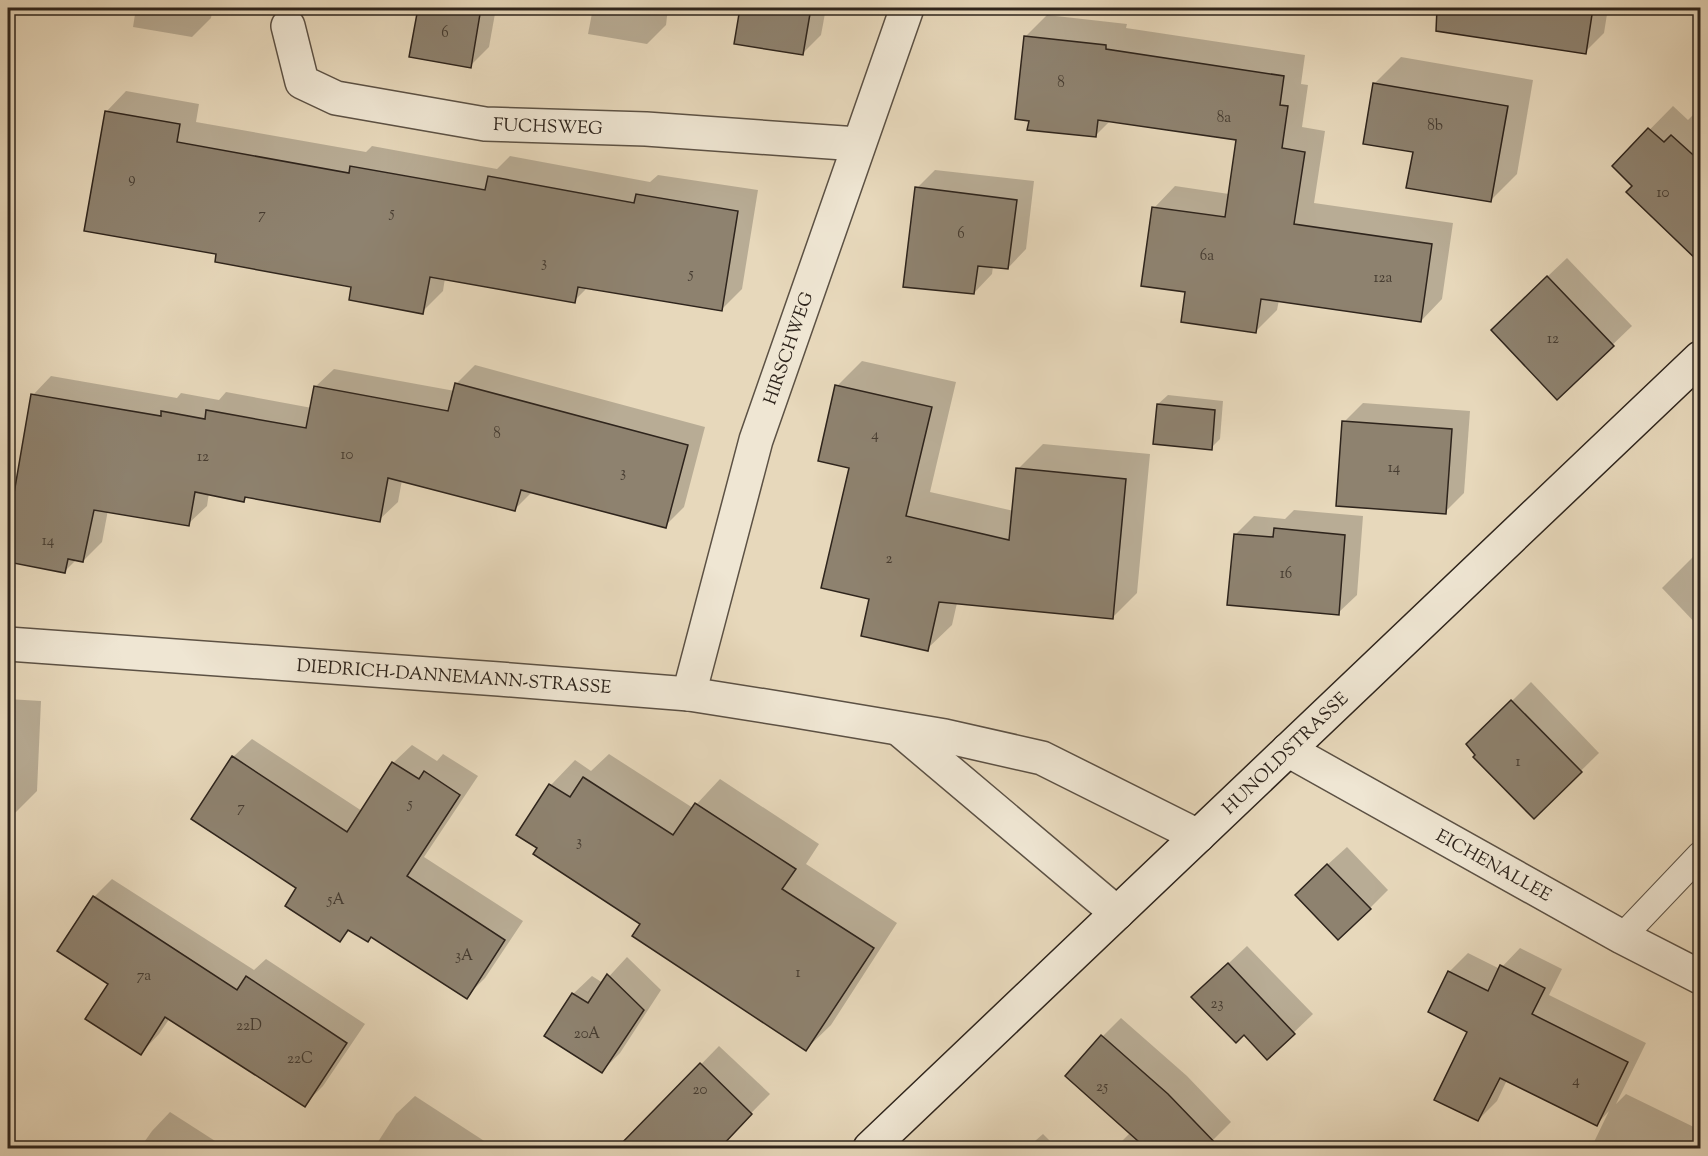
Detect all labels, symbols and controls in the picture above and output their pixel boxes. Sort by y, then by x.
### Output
house number: 6 [441,23,449,44]
house number: 8 [1057,73,1065,94]
house number: 8a [1217,108,1231,129]
street label: FUCHSWEG [493,113,603,143]
house number: 8b [1427,116,1443,137]
house number: 9 [128,169,136,190]
house number: 10 [1657,183,1670,204]
house number: 5 [388,203,395,224]
house number: 7 [258,205,266,226]
house number: 6 [957,224,965,245]
house number: 6a [1200,246,1214,267]
house number: 3 [541,253,547,274]
house number: 5 [687,264,694,285]
house number: 12a [1373,268,1393,289]
street label: HIRSCHWEG [758,288,821,409]
house number: 12 [1547,329,1559,350]
house number: 8 [493,424,501,445]
house number: 4 [871,425,879,446]
house number: 10 [341,445,354,466]
house number: 12 [197,447,209,468]
house number: 14 [1388,458,1401,479]
house number: 3 [620,463,626,484]
house number: 14 [42,531,55,552]
house number: 2 [885,549,893,570]
house number: 16 [1280,564,1292,585]
street label: DIEDRICH-DANNEMANN-STRASSE [296,654,612,702]
street label: HUNOLDSTRASSE [1217,687,1355,822]
house number: 1 [1515,752,1521,773]
house number: 5 [406,794,413,815]
house number: 7 [237,798,245,819]
street label: EICHENALLEE [1430,824,1556,909]
house number: 3 [576,832,582,853]
house number: 5A [326,890,345,911]
house number: 3A [455,946,473,967]
house number: 1 [795,963,801,984]
house number: 7a [137,966,151,987]
house number: 23 [1210,994,1224,1015]
house number: 22D [236,1016,262,1037]
house number: 20A [574,1024,600,1045]
house number: 22C [287,1049,313,1070]
house number: 4 [1572,1071,1580,1092]
house number: 25 [1096,1077,1108,1098]
house number: 20 [693,1080,708,1101]

